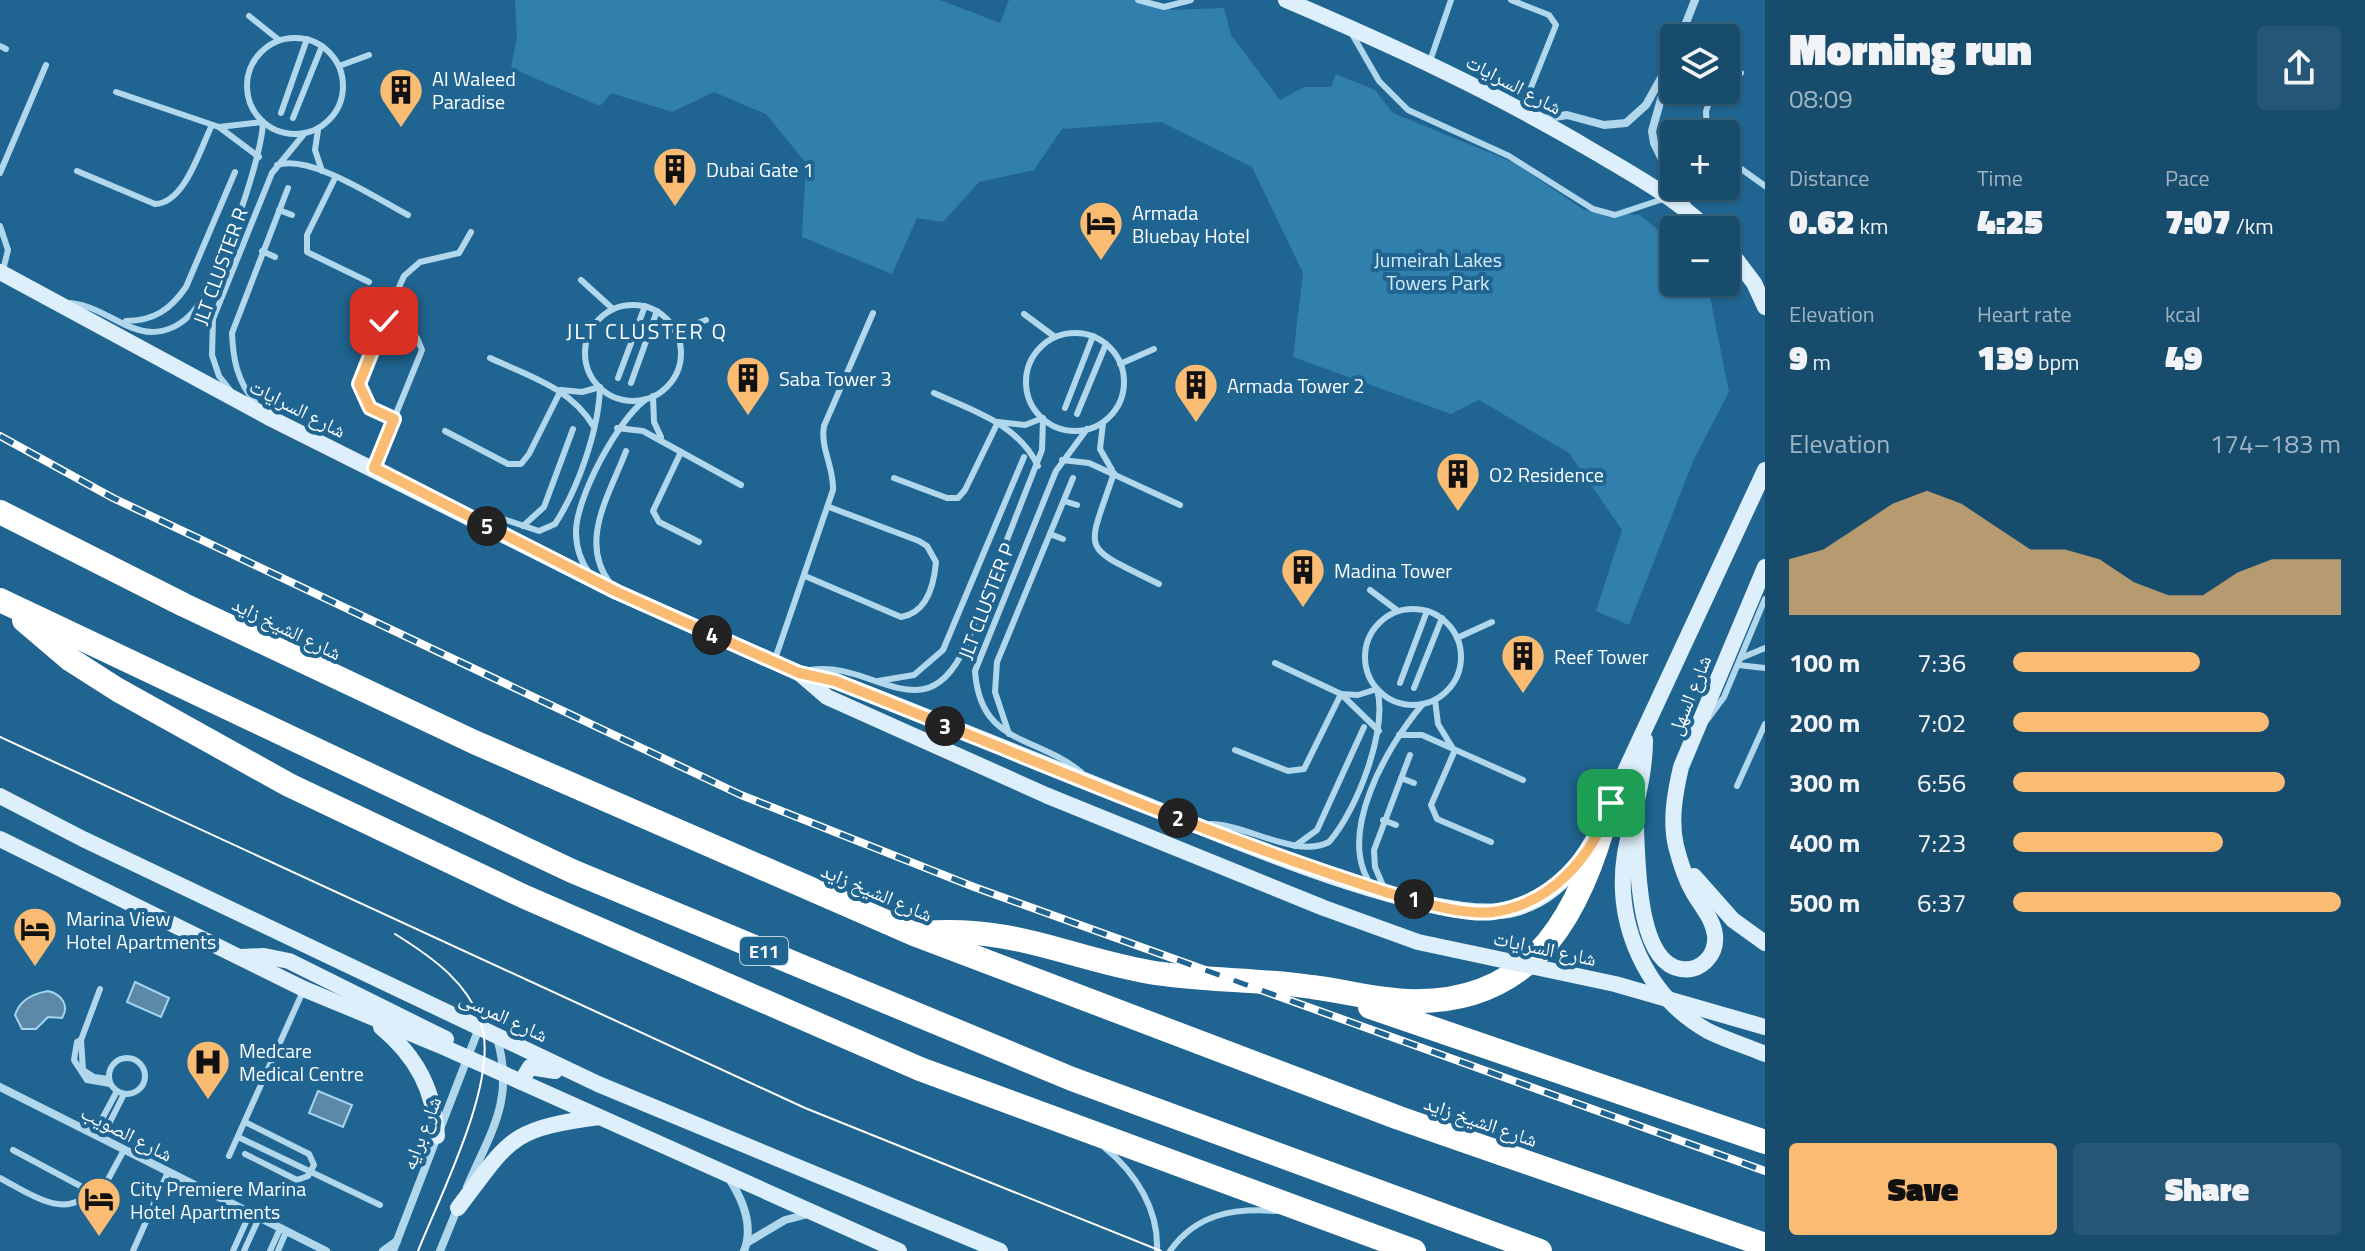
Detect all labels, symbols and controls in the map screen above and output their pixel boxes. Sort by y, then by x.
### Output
text: Morning run [1789,15,2032,82]
map controls [1660,24,1740,296]
button: layers [1660,24,1740,104]
button: share [2257,26,2341,110]
street label: شارع السرايات [1460,46,1568,122]
place label: Al Waleed Paradise [432,63,516,117]
building icon: Al Waleed Paradise [377,66,425,129]
text: 08:09 [1789,79,1853,118]
button: + [1660,120,1740,200]
building icon: Dubai Gate 1 [651,145,699,208]
place label: Dubai Gate 1 [706,154,814,185]
text: Distance [1789,161,1869,195]
text: Time [1977,161,2023,195]
text: Pace [2165,161,2210,195]
text: 0.62 [1789,195,1855,247]
text: 4:25 [1977,195,2043,247]
text: 7:07 [2165,195,2231,247]
place label: Armada Bluebay Hotel [1132,197,1250,251]
hotel icon: Armada Bluebay Hotel [1077,199,1125,262]
street label: JLT CLUSTER R [184,203,256,329]
text: km [1855,209,1888,243]
text: /km [2231,209,2274,243]
button: − [1660,216,1740,296]
park label: Jumeirah Lakes Towers Park [1374,244,1502,298]
pin [350,287,418,355]
text: Elevation [1789,297,1875,331]
text: Heart rate [1977,297,2072,331]
text: kcal [2165,297,2201,331]
icon: check [362,299,406,343]
district label: JLT CLUSTER Q [566,314,728,348]
text: 9 [1789,331,1808,383]
text: 139 [1977,331,2033,383]
text: 49 [2165,331,2202,383]
text: m [1808,345,1831,379]
text: bpm [2033,345,2080,379]
building icon: Saba Tower 3 [724,354,772,417]
building icon: Armada Tower 2 [1172,361,1220,424]
place label: Saba Tower 3 [779,363,892,394]
street label: شارع السرايات [244,370,352,446]
place label: Armada Tower 2 [1227,370,1365,401]
text: Elevation [1789,424,1890,463]
text: 174–183 m [2210,424,2341,463]
building icon: O2 Residence [1434,450,1482,513]
place label: O2 Residence [1489,459,1604,490]
pin: 5 [467,506,507,546]
text: 5 [481,509,493,543]
street label: JLT CLUSTER P [950,538,1022,664]
building icon: Madina Tower [1279,546,1327,609]
place label: Madina Tower [1334,555,1452,586]
street label: شارع الشيخ زايد [227,588,347,668]
pin: 4 [692,615,732,655]
text: 4 [706,618,718,652]
building icon: Reef Tower [1499,632,1547,695]
place label: Reef Tower [1554,641,1649,672]
text: 100 m [1789,643,1860,682]
text: 7:36 [1917,643,1966,682]
street label: شارع السهل [1659,650,1719,740]
text: 200 m [1789,703,1860,742]
text: 7:02 [1917,703,1966,742]
pin: 3 [925,706,965,746]
text: 3 [939,709,951,743]
text: 300 m [1789,763,1860,802]
text: 6:56 [1917,763,1966,802]
pin [1577,769,1645,837]
icon: arrive [1589,781,1633,825]
pin: 2 [1158,798,1198,838]
text: 2 [1172,801,1184,835]
text: 400 m [1789,823,1860,862]
text: 7:23 [1917,823,1966,862]
street label: شارع الشيخ زايد [816,855,938,929]
pin: 1 [1394,879,1434,919]
text: 1 [1408,882,1420,916]
text: 500 m [1789,883,1860,922]
text: 6:37 [1917,883,1966,922]
place label: Marina View Hotel Apartments [66,903,216,957]
hotel icon: Marina View Hotel Apartments [11,905,59,968]
street label: شارع السرايات [1490,922,1600,974]
road number: E11 [740,937,788,965]
street label: شارع المرسى [455,982,553,1050]
place label: Medcare Medical Centre [239,1035,364,1089]
hospital icon: Medcare Medical Centre [184,1038,232,1101]
street label: شارع الشيخ زايد [1420,1087,1542,1155]
street label: شارع برايه [393,1092,449,1174]
street label: شارع الصويب [76,1097,178,1169]
button: Save [1789,1143,2057,1235]
button: Share [2073,1143,2341,1235]
place label: City Premiere Marina Hotel Apartments [130,1173,306,1227]
hotel icon: City Premiere Marina Hotel Apartments [75,1175,123,1238]

